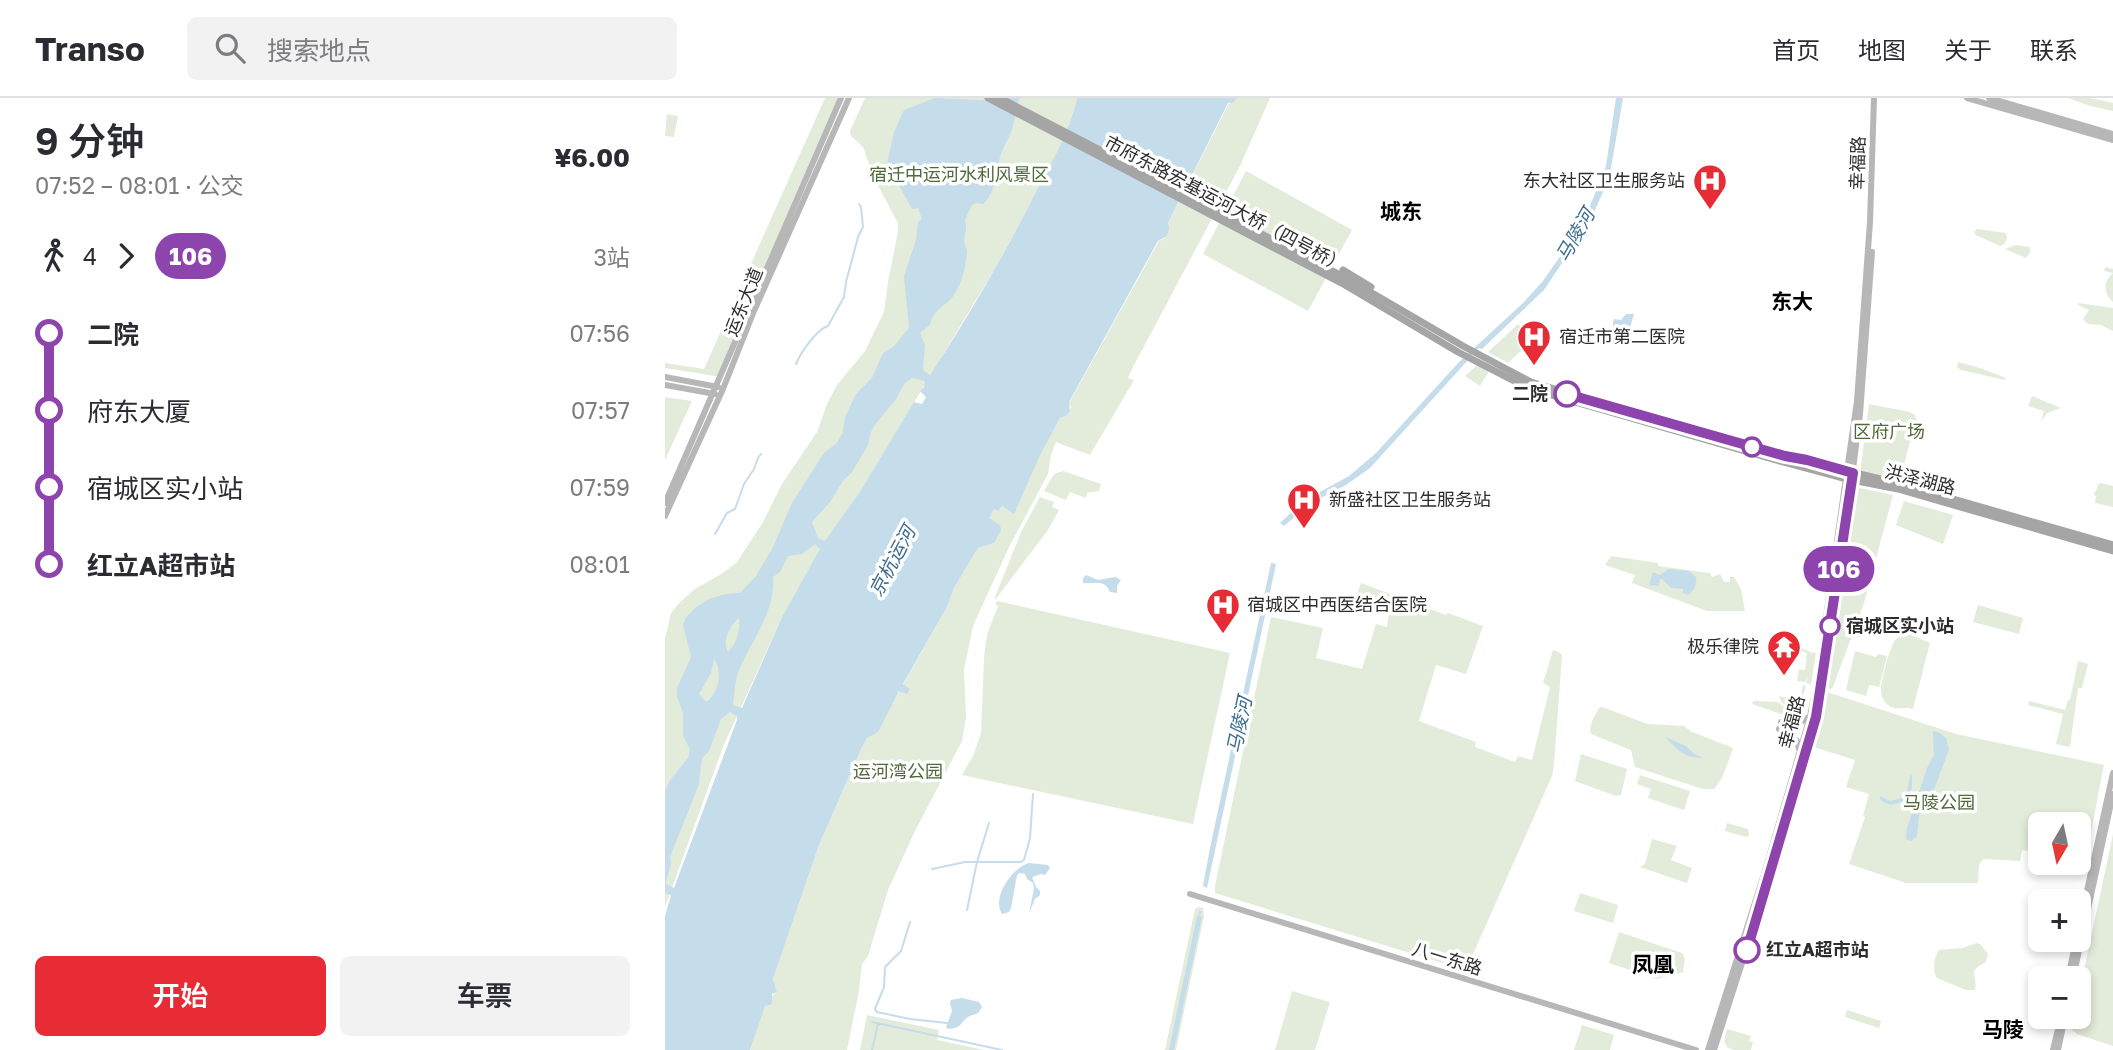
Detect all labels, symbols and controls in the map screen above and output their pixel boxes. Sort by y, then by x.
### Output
search box [187,17,677,80]
text: Transo [35,29,145,68]
icon: search [211,29,249,67]
text: 搜索地点 [267,35,371,66]
text: 首页 [1772,35,1820,64]
text: 地图 [1858,35,1906,64]
text: 关于 [1944,35,1992,64]
text: 联系 [2030,35,2078,64]
text: 9 分钟 [35,118,144,163]
street label: 市府东路宏基运河大桥（四号桥） [1101,130,1350,276]
street label: 幸福路 [1845,136,1869,190]
text: ¥6.00 [554,142,630,173]
hospital icon: 东大社区卫生服务站 [1691,162,1729,211]
park label: 宿迁中运河水利风景区 [869,163,1049,185]
place label: 东大社区卫生服务站 [1523,169,1685,191]
text: 07:52 – 08:01 · 公交 [35,171,244,199]
district label: 城东 [1380,198,1422,224]
water label: 马陵河 [1550,201,1601,265]
icon: walk [35,237,73,275]
icon: forward [107,237,145,275]
text: 106 [169,241,212,270]
text: 4 [83,242,97,270]
text: 3站 [594,243,630,271]
street label: 运东大道 [719,264,767,339]
district label: 东大 [1771,288,1813,314]
hospital icon: 宿迁市第二医院 [1515,318,1553,367]
text: 二院 [87,319,139,350]
text: 07:56 [569,319,630,347]
place label: 宿迁市第二医院 [1559,325,1685,347]
marker: 二院 [1554,381,1580,407]
place label: 二院 [1512,382,1548,404]
text: 府东大厦 [87,396,191,427]
text: 07:57 [571,396,630,424]
park label: 区府广场 [1853,420,1925,442]
unlabelled marker [1742,437,1762,457]
street label: 洪泽湖路 [1883,460,1958,498]
text: 宿城区实小站 [87,473,243,504]
text: 07:59 [569,473,630,501]
hospital icon: 新盛社区卫生服务站 [1285,481,1323,530]
place label: 新盛社区卫生服务站 [1329,488,1491,510]
water label: 京杭运河 [864,518,921,600]
line badge: 106 [1799,546,1879,592]
text: 红立A超市站 [87,550,235,581]
text: 08:01 [569,550,630,578]
text: 106 [1817,554,1861,583]
hospital icon: 宿城区中西医结合医院 [1204,586,1242,635]
place label: 宿城区中西医结合医院 [1247,593,1427,615]
place label: 宿城区实小站 [1846,614,1954,636]
marker: 宿城区实小站 [1820,616,1840,636]
temple icon: 极乐律院 [1765,628,1803,677]
place label: 极乐律院 [1687,635,1759,657]
water label: 马陵河 [1221,691,1257,755]
street label: 幸福路 [1773,693,1809,751]
park label: 运河湾公园 [853,760,943,782]
park label: 马陵公园 [1903,791,1975,813]
north arrow [2028,812,2091,875]
map controls [2028,812,2091,1029]
button: + [2028,889,2091,952]
street label: 八一东路 [1410,937,1485,979]
marker: 红立A超市站 [1734,937,1760,963]
place label: 红立A超市站 [1766,938,1869,960]
district label: 凤凰 [1632,951,1674,977]
button: 开始 [35,956,326,1036]
button: 车票 [340,956,630,1036]
button: − [2028,966,2091,1029]
district label: 马陵 [1982,1016,2024,1042]

